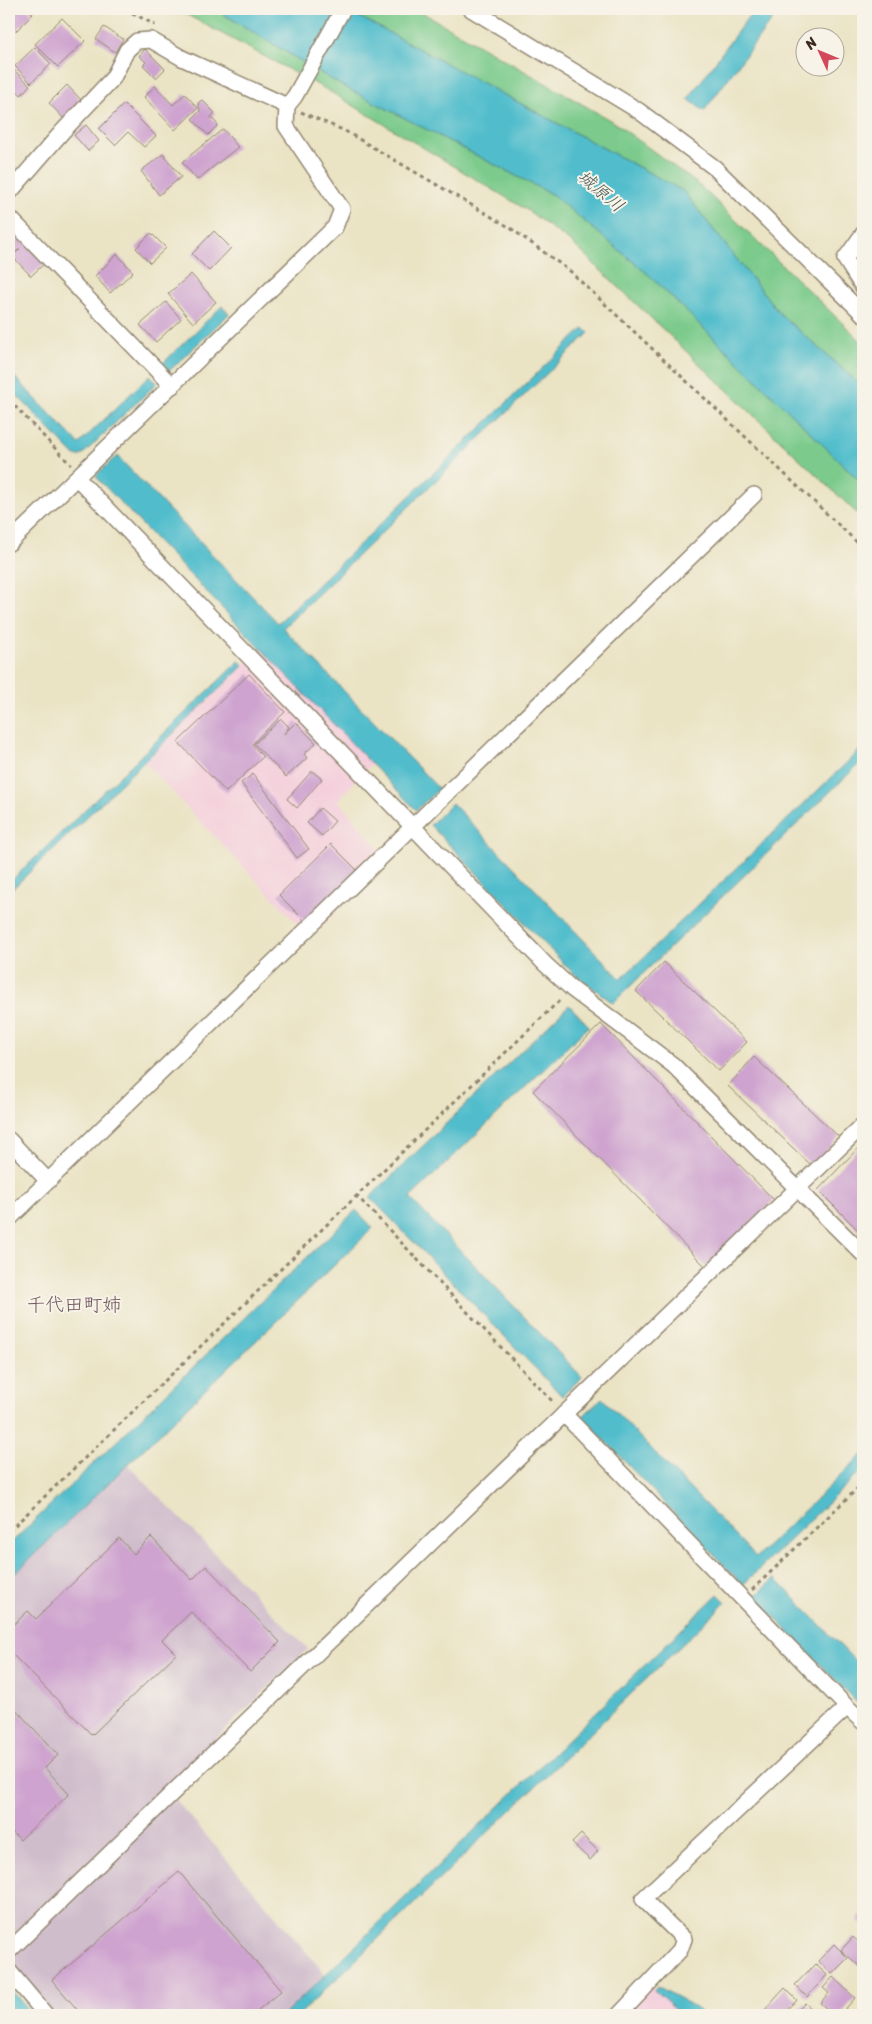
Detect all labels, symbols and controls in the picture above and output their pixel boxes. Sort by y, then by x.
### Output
north arrow [794,28,844,78]
text: N [798,31,824,56]
water label: 城原川 [570,161,632,221]
district label: 千代田町姉 [26,1288,122,1321]

